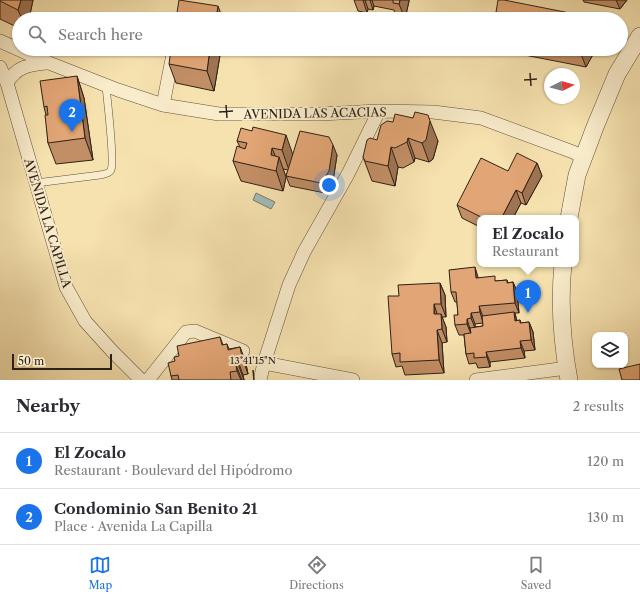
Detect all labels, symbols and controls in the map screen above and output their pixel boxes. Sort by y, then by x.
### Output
search box [12,12,628,56]
icon: search [26,23,48,45]
text: Search here [58,25,143,44]
north arrow [544,68,580,104]
pin: 2 [59,99,85,132]
street label: AVENIDA LAS ACACIAS [242,104,387,122]
street label: AVENIDA LA CAPILLA [21,155,75,291]
your location [319,175,339,195]
popup [477,215,579,267]
text: El Zocalo [492,224,564,243]
text: Restaurant [492,243,559,259]
pin: 1 [515,280,541,313]
map controls [592,332,628,368]
button: layers [592,332,628,368]
scale bar [12,352,112,371]
text: 50 m [18,354,44,368]
text: 13°41'15"N [230,354,276,367]
text: Nearby [16,396,80,416]
text: 2 results [573,398,624,414]
text: El Zocalo [54,443,126,462]
text: 1 [26,453,32,469]
text: 120 m [587,453,624,469]
text: Restaurant · Boulevard del Hipódromo [54,462,292,478]
text: Condominio San Benito 21 [54,499,258,518]
text: 2 [25,509,33,525]
text: 130 m [588,509,624,525]
text: Place · Avenida La Capilla [54,518,213,534]
tab: Map [89,554,112,592]
tab: Directions [289,554,344,592]
tab: Saved [521,554,551,592]

